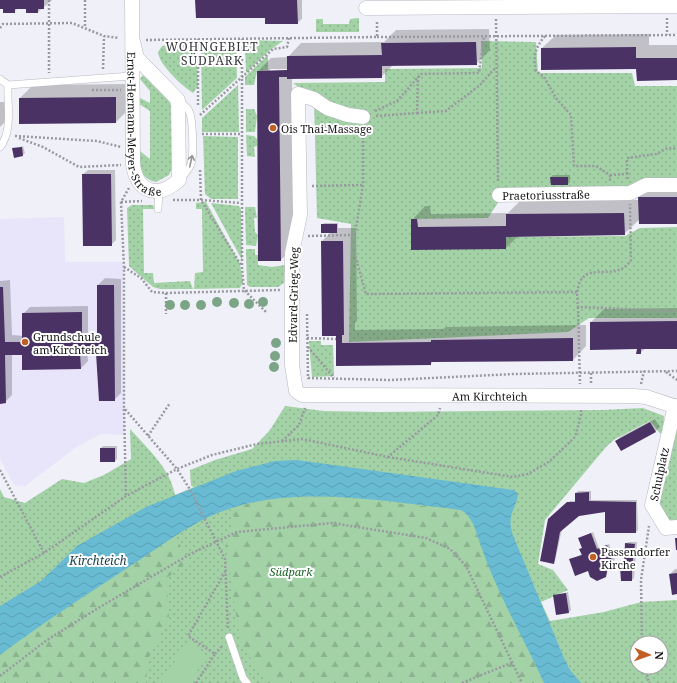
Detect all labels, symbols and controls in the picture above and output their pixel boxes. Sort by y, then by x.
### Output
district label: WOHNGEBIET SÜDPARK [165,38,259,69]
street label: Ernst-Hermann-Meyer-Straße [125,52,162,199]
place label: Ois Thai-Massage [281,121,372,136]
marker: Ois Thai-Massage [268,123,278,133]
one-way arrow [187,154,195,167]
street label: Praetoriusstraße [502,186,590,202]
street label: Edvard-Grieg-Weg [285,247,301,343]
place label: Grundschule am Kirchteich [33,329,107,357]
marker: Grundschule am Kirchteich [20,337,30,347]
street label: Am Kirchteich [452,388,528,403]
street label: Schulplatz [646,446,672,502]
place label: Passendorfer Kirche [601,544,671,572]
water label: Kirchteich [68,552,127,569]
marker: Passendorfer Kirche [588,552,598,562]
park label: Südpark [269,564,313,579]
north arrow [629,635,669,675]
text: N [652,651,667,660]

